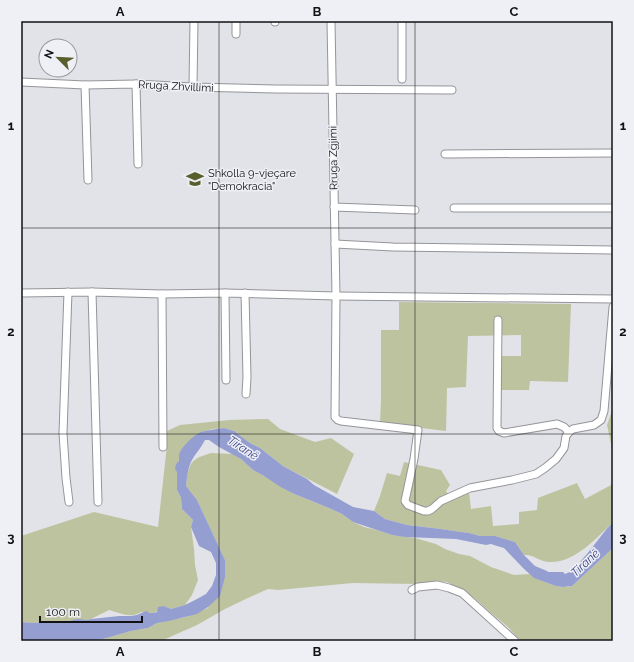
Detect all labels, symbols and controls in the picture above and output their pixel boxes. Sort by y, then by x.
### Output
text: A [116,4,125,19]
text: B [313,4,322,19]
text: C [510,4,519,19]
north arrow [38,38,78,78]
text: N [42,48,57,61]
street label: Rruga Zhvillimi [138,78,214,95]
text: 1 [8,118,15,133]
text: 1 [620,118,627,133]
street label: Rruga Zgjimi [326,126,341,190]
place label: Shkolla 9-vjeçare "Demokracia" [208,167,296,193]
school or university icon: Shkolla 9-vjeçare "Demokracia" [185,169,205,189]
text: 2 [7,324,15,339]
text: 2 [619,324,627,339]
water label: Tiranë [225,433,261,463]
text: 3 [7,530,15,545]
text: 3 [619,530,627,545]
water label: Tiranë [568,546,603,580]
scale bar [40,598,142,624]
text: 100 m [46,605,80,619]
text: A [116,644,125,659]
text: B [313,644,322,659]
text: C [510,644,519,659]

